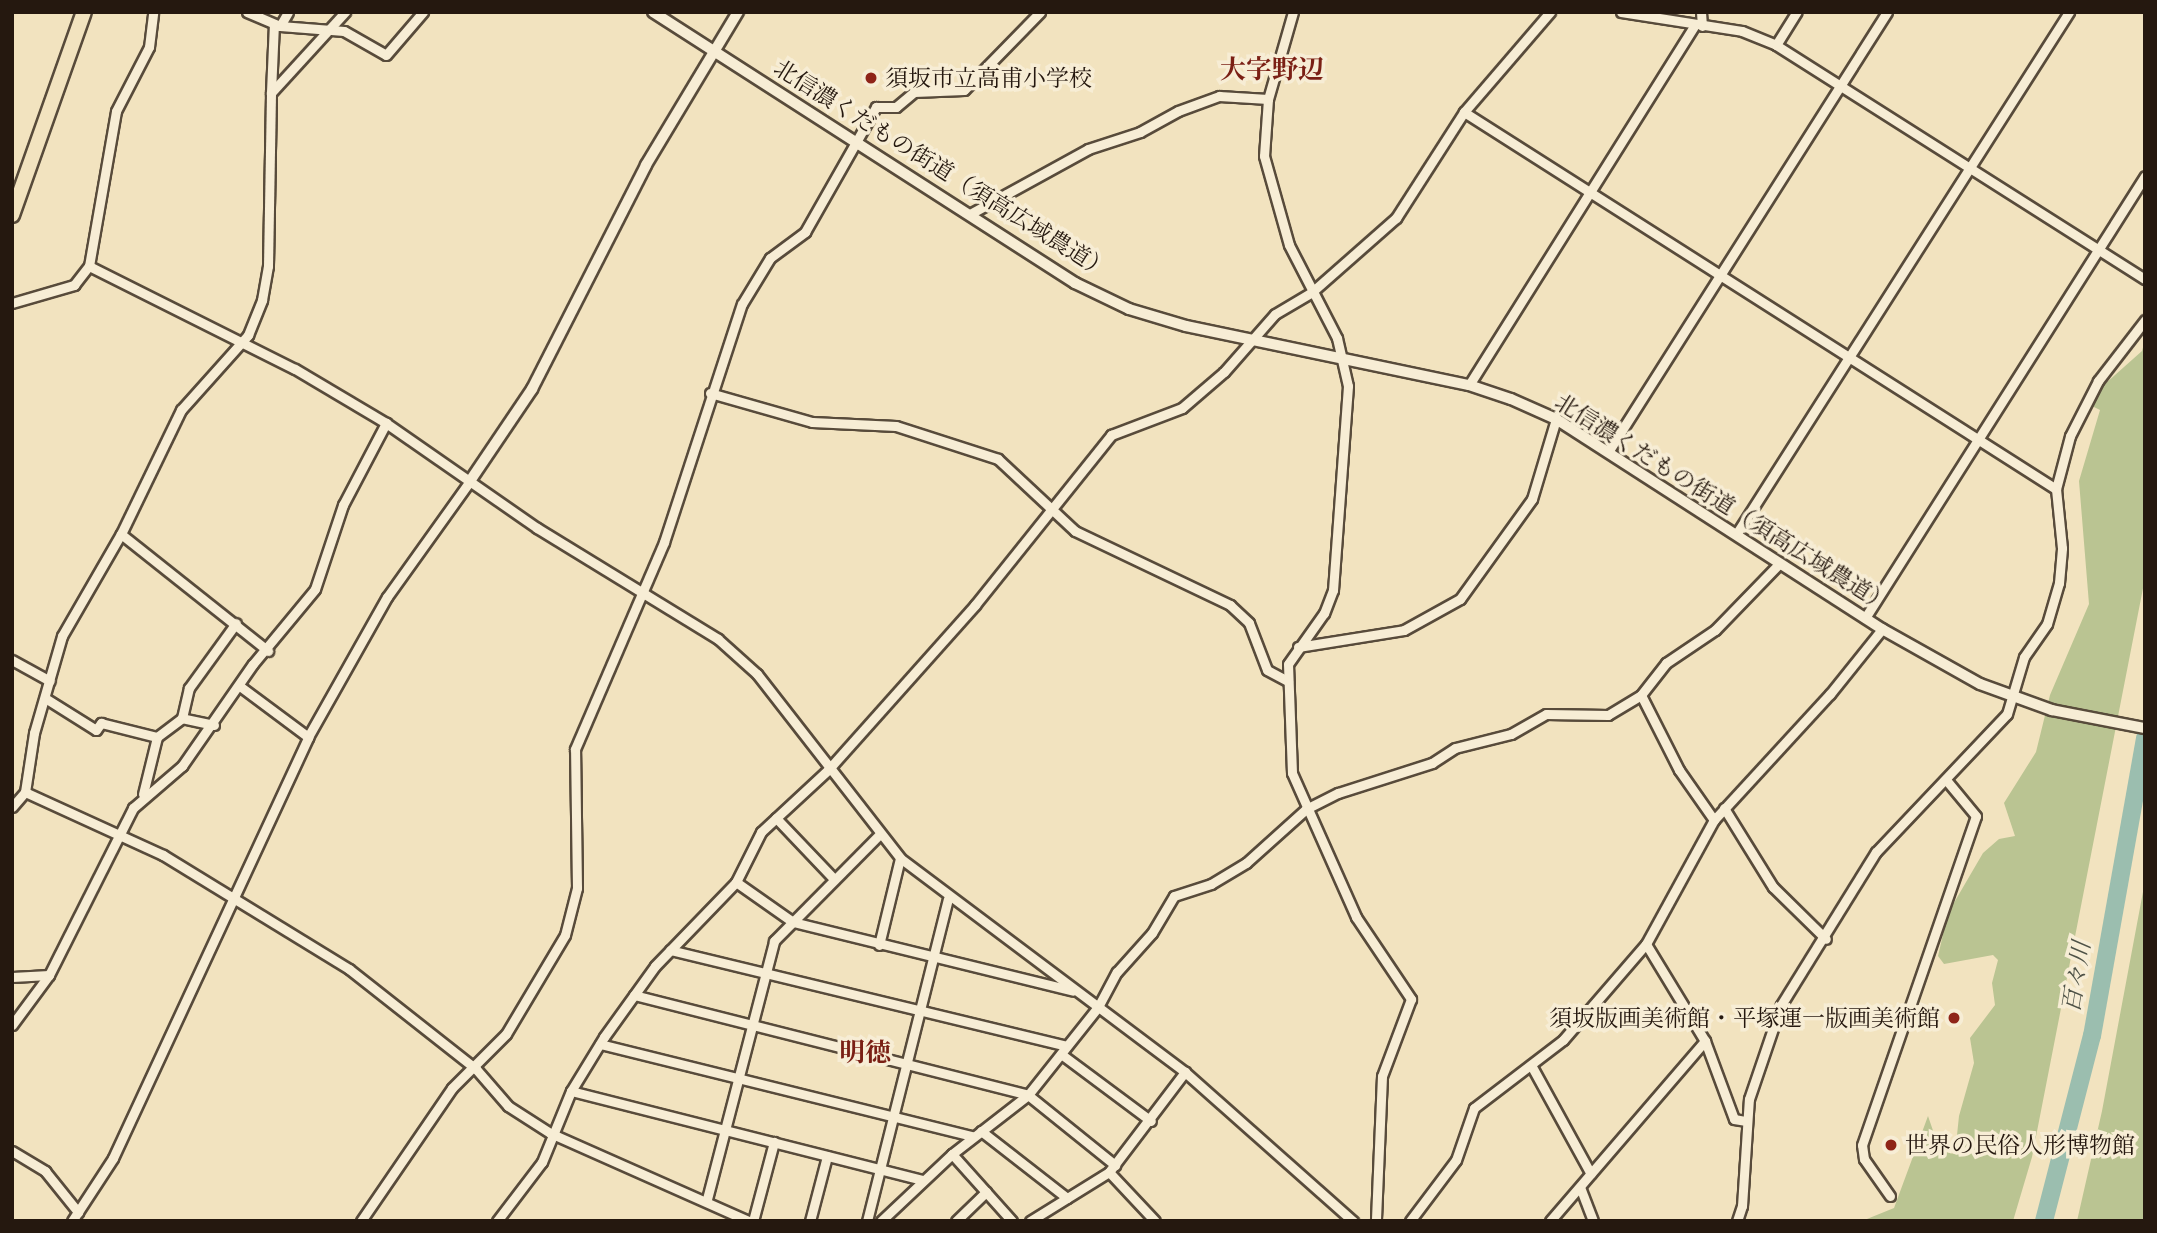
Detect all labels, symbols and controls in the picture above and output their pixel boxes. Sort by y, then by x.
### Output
street label: 北信濃くだもの街道（須高広域農道） [769,54,1115,284]
district label: 大字野辺 [1220,54,1324,86]
place label: 須坂市立高甫小学校 [885,64,1092,92]
marker: 須坂市立高甫小学校 [863,70,879,86]
street label: 北信濃くだもの街道（須高広域農道） [1550,388,1896,618]
water label: 百々川 [2056,939,2096,1015]
place label: 須坂版画美術館・平塚運一版画美術館 [1549,1004,1940,1032]
marker: 須坂版画美術館・平塚運一版画美術館 [1946,1010,1962,1026]
district label: 明徳 [839,1037,891,1069]
place label: 世界の民俗人形博物館 [1905,1131,2135,1159]
marker: 世界の民俗人形博物館 [1883,1137,1899,1153]

